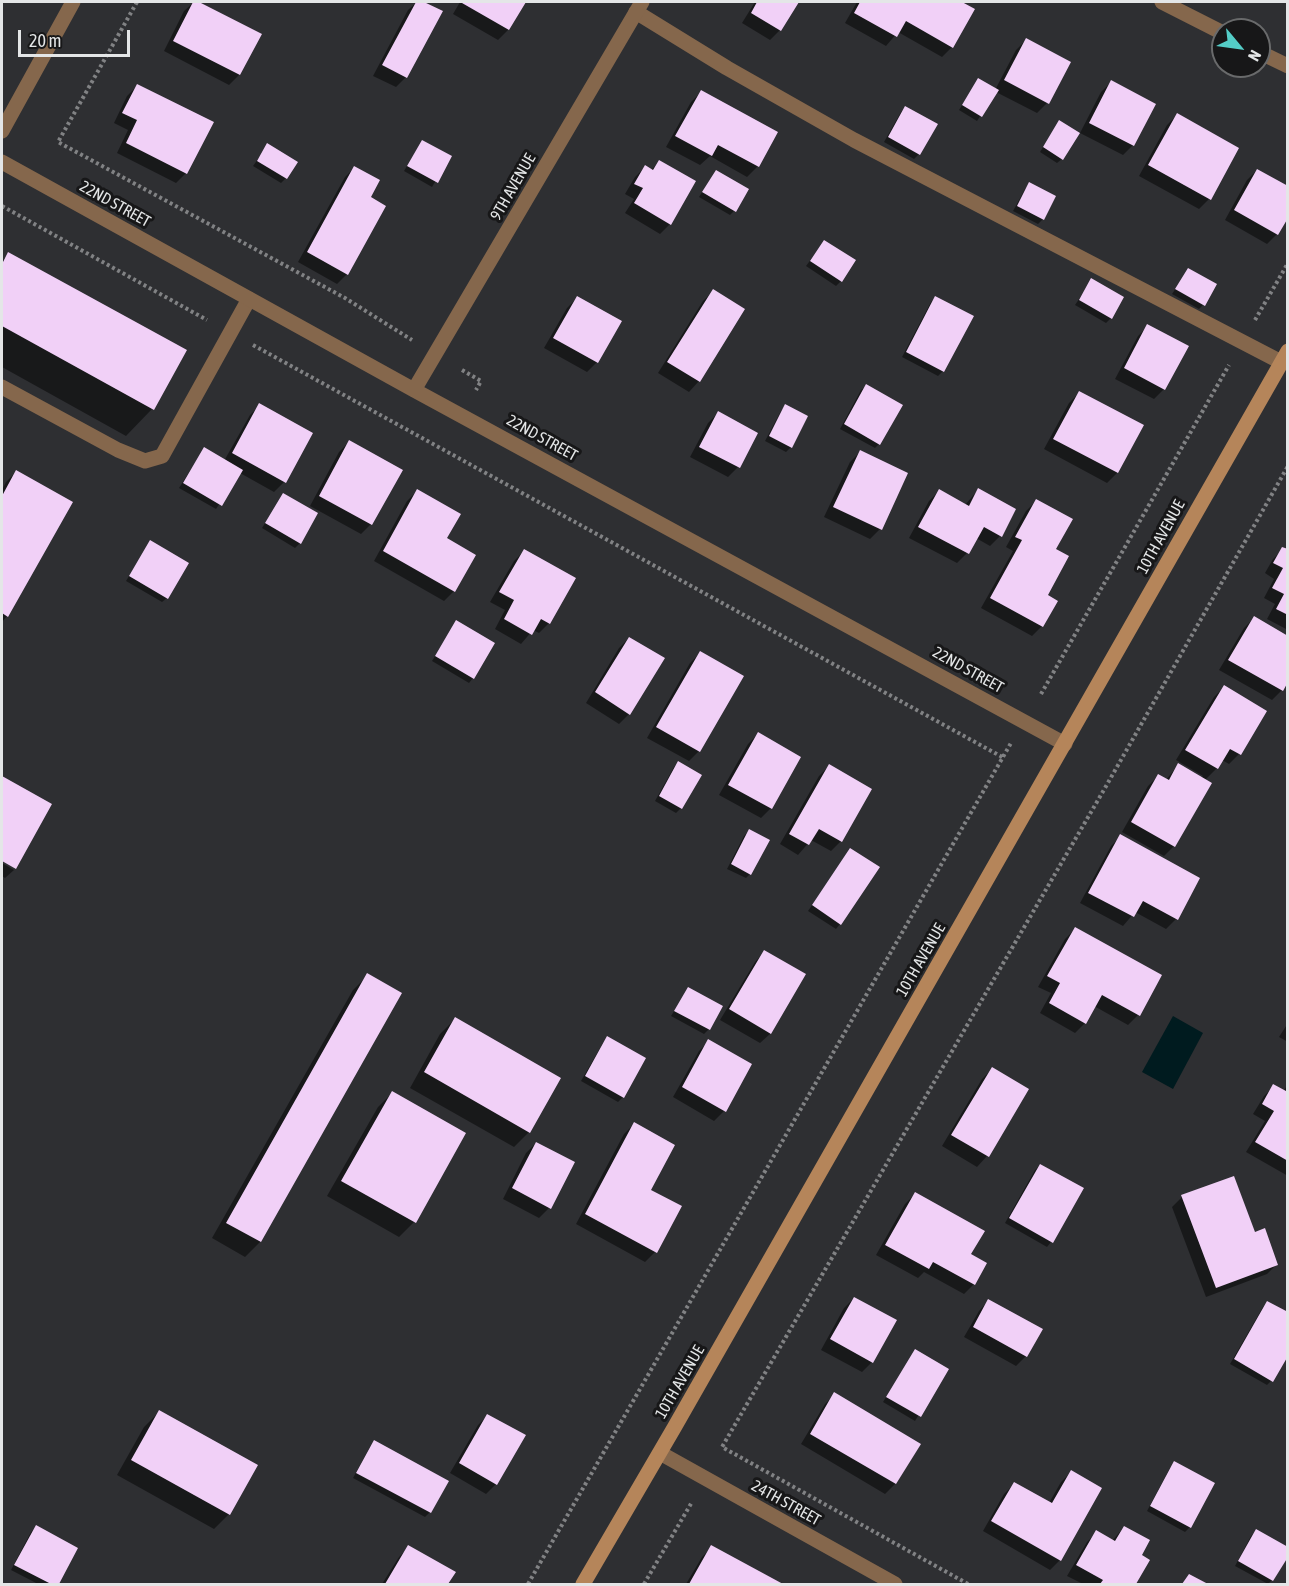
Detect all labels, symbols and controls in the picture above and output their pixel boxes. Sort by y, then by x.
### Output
scale bar [21,18,134,56]
north arrow [1211,18,1271,78]
text: 20 m [29,30,61,51]
text: N [1245,47,1265,64]
street label: 9TH AVENUE [486,150,540,224]
street label: 22ND STREET [76,177,154,231]
street label: 22ND STREET [503,411,581,465]
street label: 10TH AVENUE [1133,497,1189,577]
street label: 22ND STREET [929,643,1007,697]
street label: 10TH AVENUE [892,920,950,1000]
street label: 10TH AVENUE [651,1342,709,1422]
street label: 24TH STREET [748,1476,824,1530]

